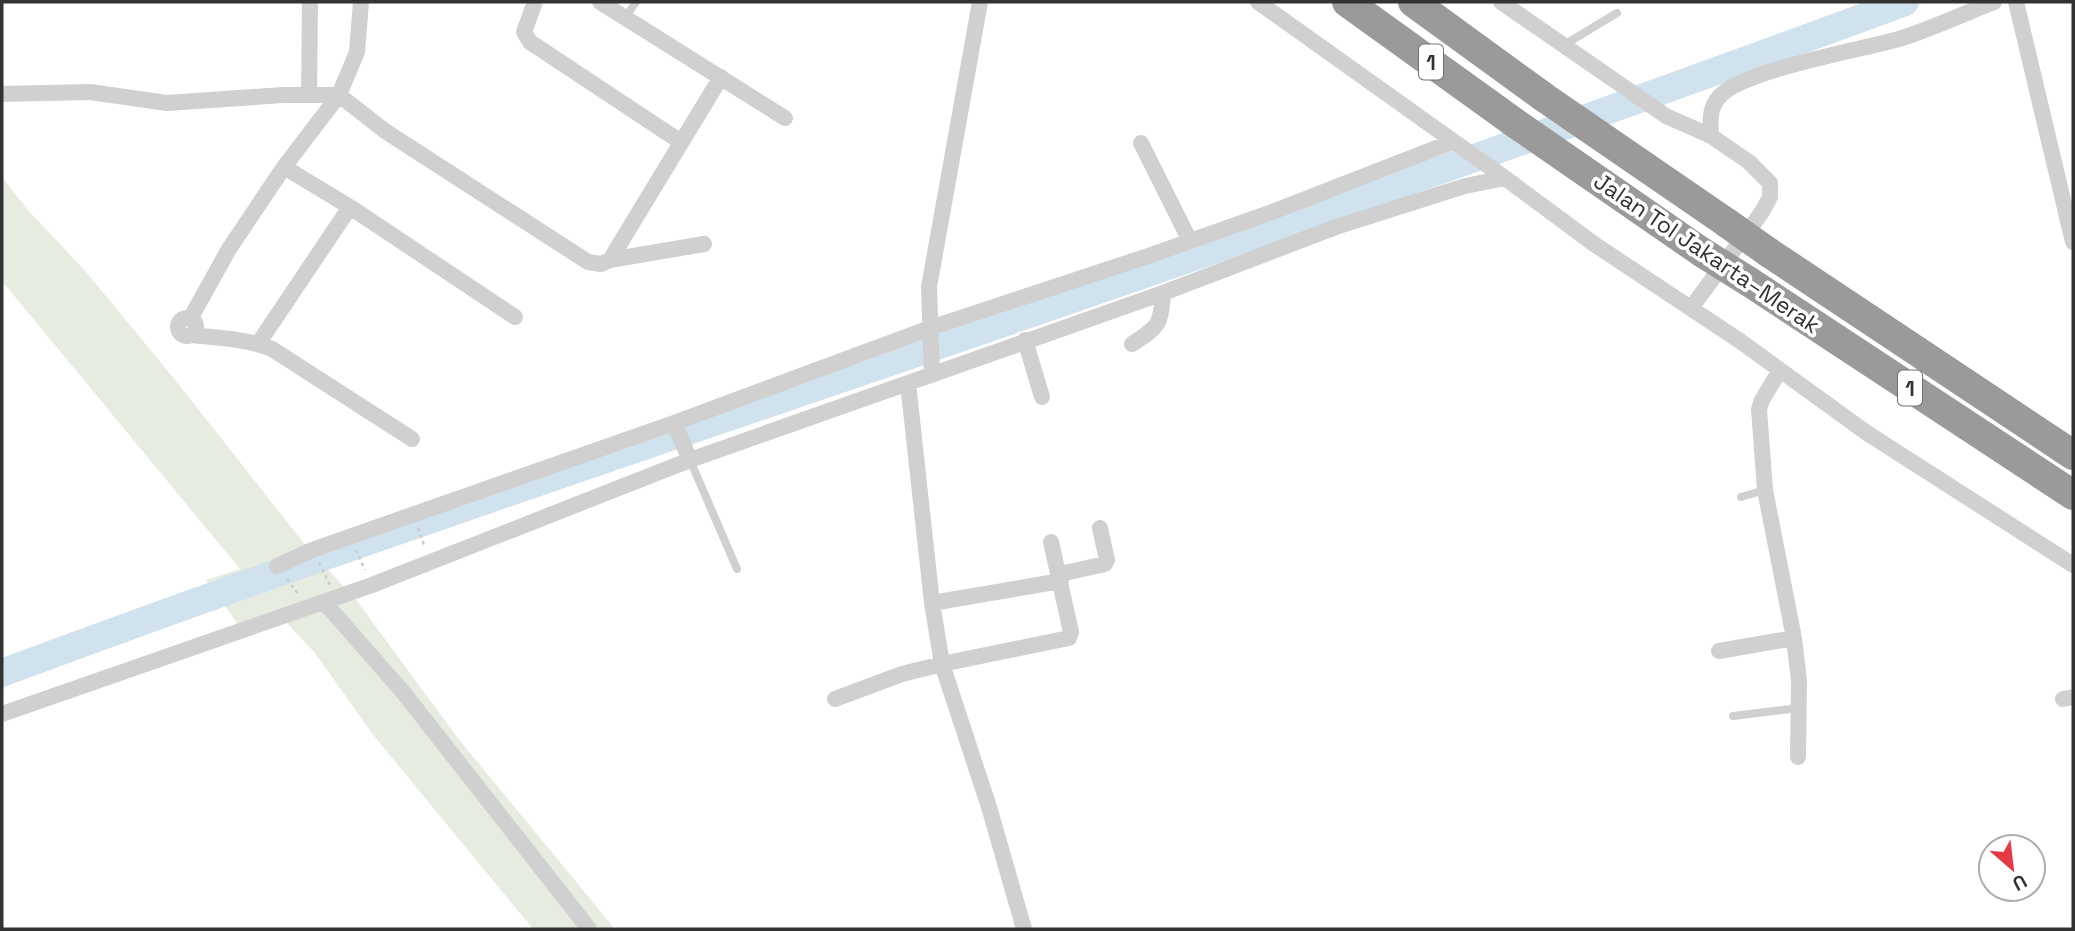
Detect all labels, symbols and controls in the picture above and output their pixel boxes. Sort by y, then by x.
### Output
road number: 1 [1419,44,1443,80]
street label: Jalan Tol Jakarta–Merak [1588,166,1826,340]
road number: 1 [1898,370,1922,406]
north arrow [1977,833,2047,903]
text: U [2008,869,2031,897]

